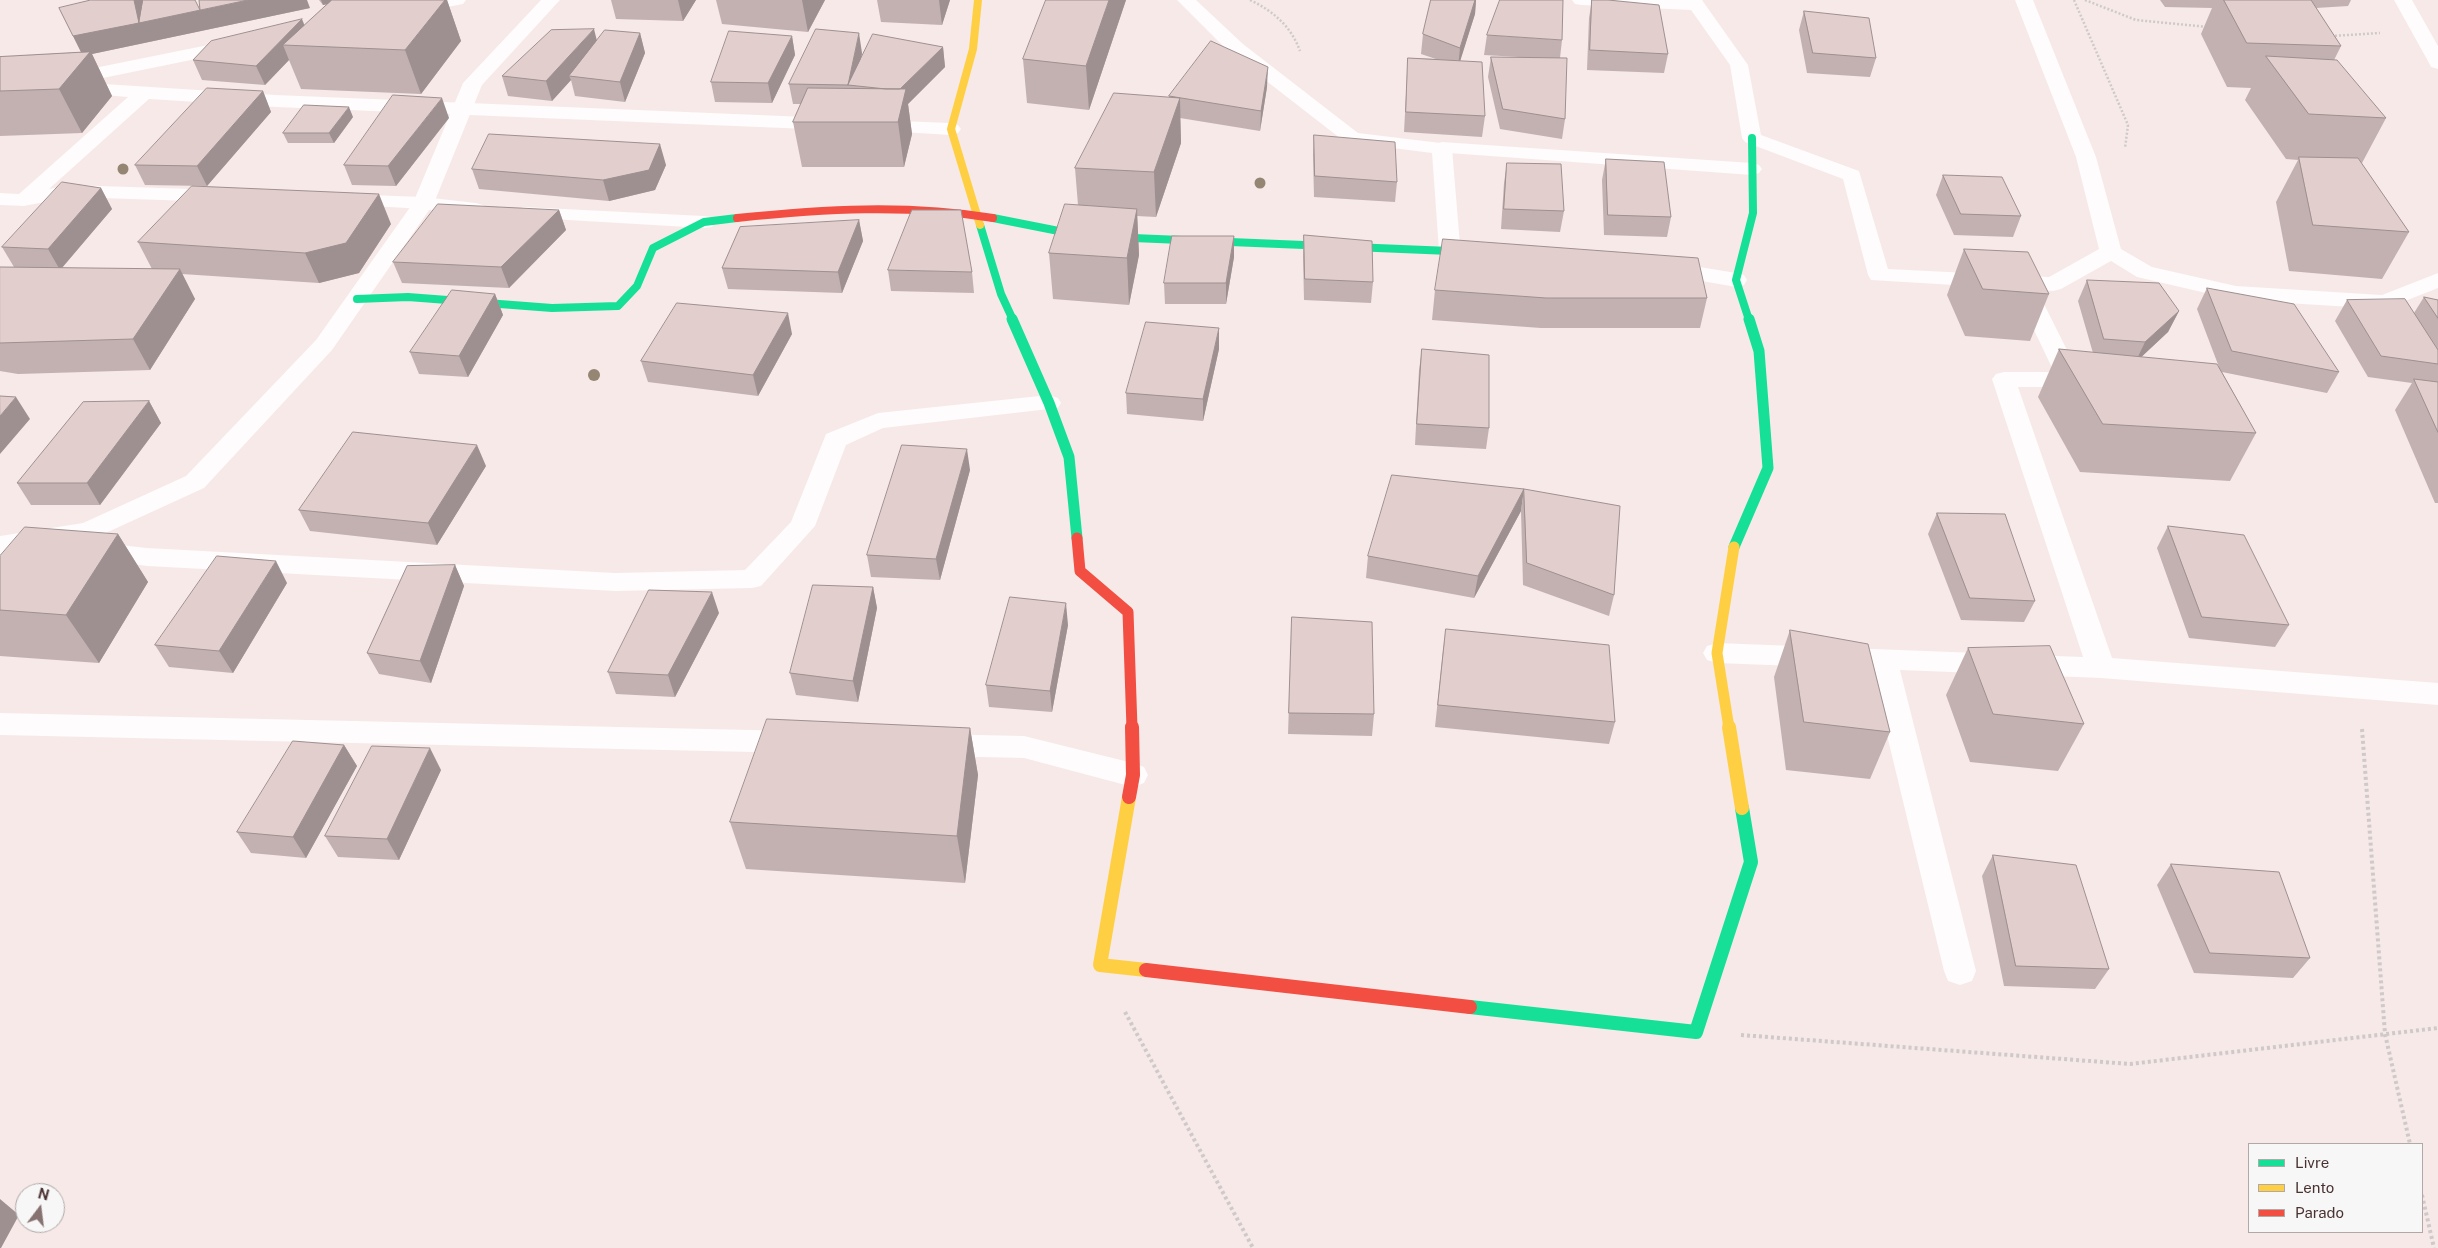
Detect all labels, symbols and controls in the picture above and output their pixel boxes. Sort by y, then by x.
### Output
legend [2248,1143,2423,1233]
text: Livre [2295,1154,2329,1171]
text: Lento [2295,1179,2334,1196]
north arrow [15,1183,65,1233]
text: N [36,1185,51,1204]
text: Parado [2295,1204,2344,1221]

